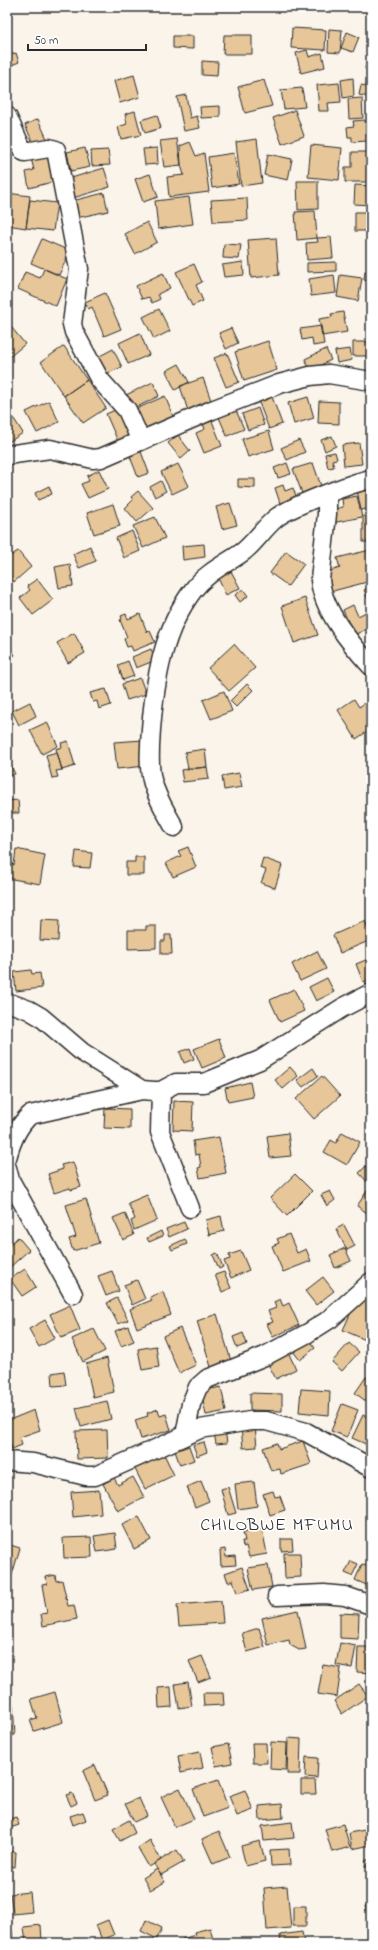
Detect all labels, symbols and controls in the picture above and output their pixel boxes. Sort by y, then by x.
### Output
scale bar [28,26,146,52]
text: 50 m [34,32,58,50]
district label: CHILOBWE MFUMU [200,1513,354,1539]

